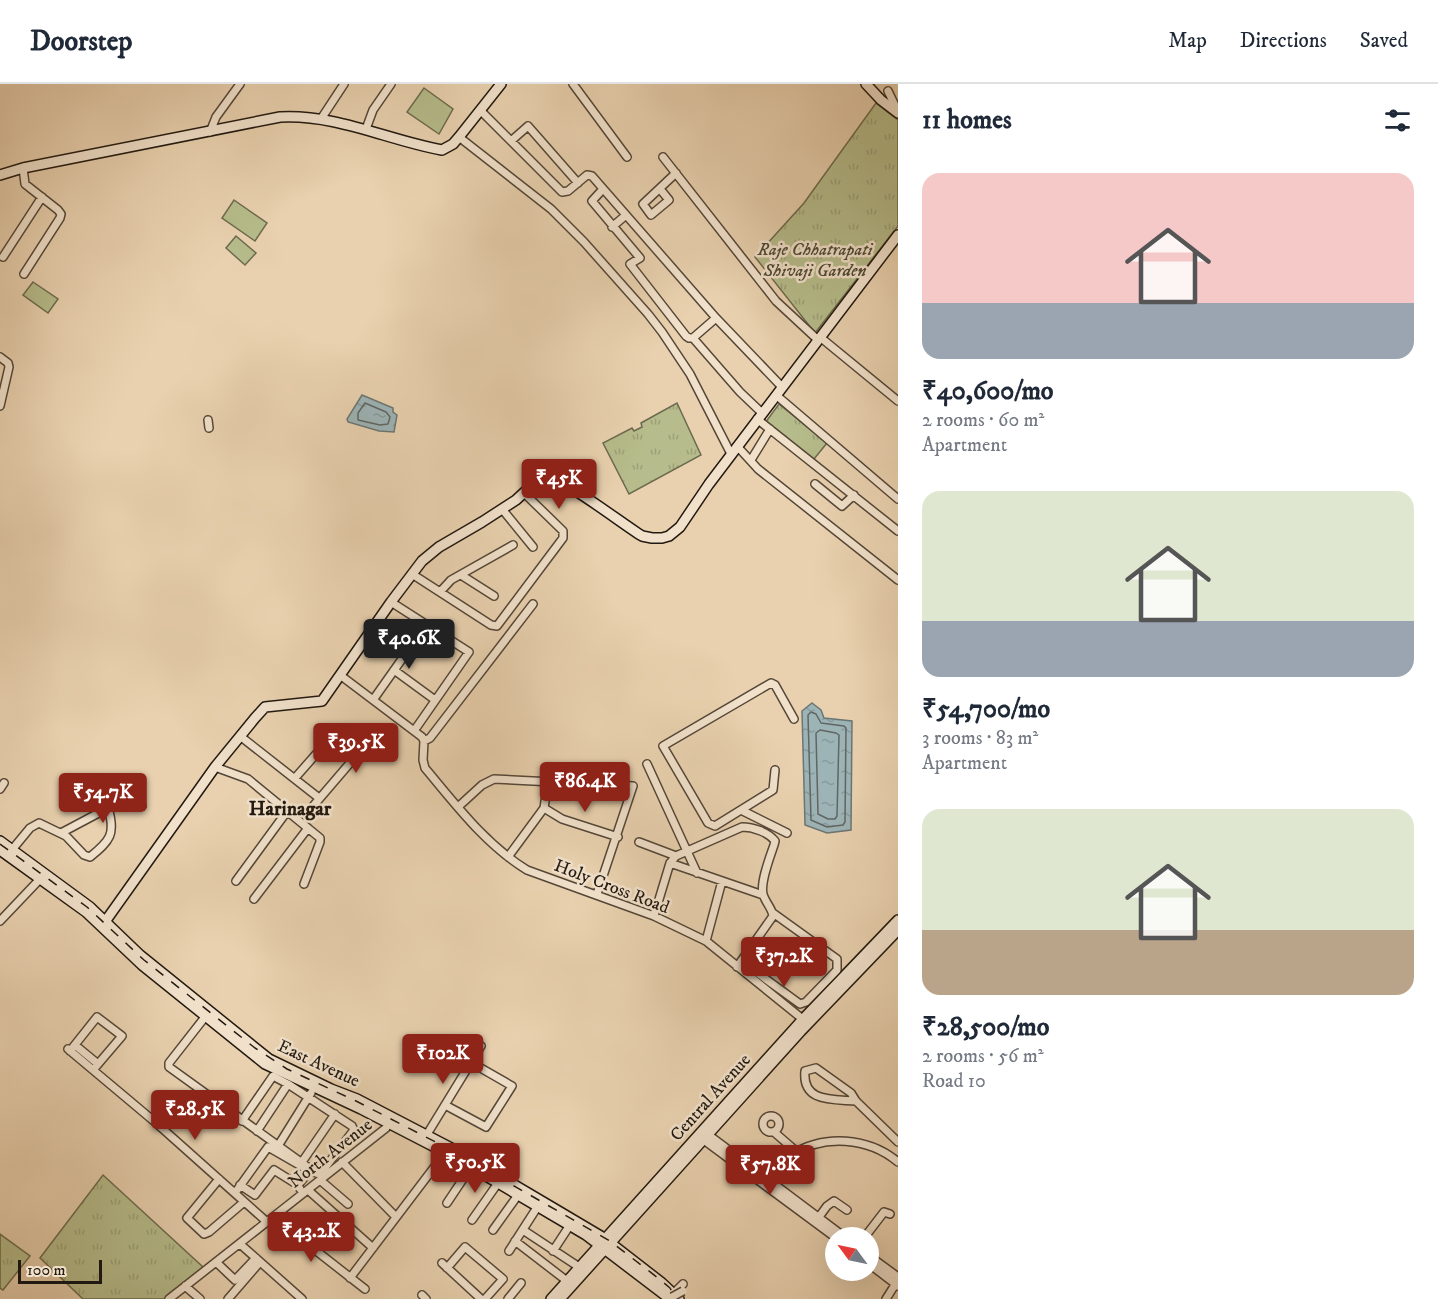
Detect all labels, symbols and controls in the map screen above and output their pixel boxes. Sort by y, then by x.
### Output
text: Doorstep [30,24,132,59]
text: Map [1168,28,1207,54]
text: Directions [1240,28,1327,54]
text: Saved [1360,28,1408,54]
text: 11 homes [922,104,1012,137]
icon: filters [1381,104,1414,137]
icon: home [1114,212,1222,320]
park label: Raje Chhatrapati Shivaji Garden [756,239,874,282]
text: ₹40,600/mo [922,375,1054,408]
text: 2 rooms · 60 m² [922,408,1044,433]
text: Apartment [922,433,1007,458]
pin: ₹45K [523,459,595,510]
text: ₹45K [536,466,582,491]
icon: home [1114,530,1222,638]
pin: ₹40.6K [360,619,458,670]
text: ₹40.6K [378,626,440,651]
text: ₹54,700/mo [922,693,1050,726]
pin: ₹39.5K [307,723,405,774]
text: 3 rooms · 83 m² [922,726,1038,751]
text: ₹39.5K [327,730,385,755]
text: Apartment [922,751,1007,776]
pin: ₹86.4K [536,762,634,813]
text: ₹86.4K [554,769,616,794]
pin: ₹54.7K [54,773,152,824]
text: ₹54.7K [73,780,133,805]
district label: Harinagar [249,797,332,822]
icon: home [1114,848,1222,956]
street label: Holy Cross Road [551,855,672,919]
pin: ₹37.2K [735,937,833,988]
text: ₹37.2K [755,944,813,969]
text: ₹28,500/mo [922,1011,1049,1044]
pin: ₹102K [401,1034,485,1085]
street label: East Avenue [274,1035,363,1092]
text: ₹102K [416,1041,470,1066]
text: 2 rooms · 56 m² [922,1044,1044,1069]
street label: Central Avenue [666,1049,756,1146]
text: Road 10 [922,1069,986,1094]
pin: ₹28.5K [146,1090,244,1141]
text: ₹28.5K [165,1097,225,1122]
street label: North Avenue [284,1114,377,1193]
pin: ₹50.5K [426,1143,524,1194]
pin: ₹57.8K [721,1145,819,1196]
text: ₹50.5K [445,1150,505,1175]
text: ₹57.8K [740,1152,800,1177]
pin: ₹43.2K [262,1212,360,1263]
text: ₹43.2K [281,1219,341,1244]
north arrow [825,1227,879,1281]
map controls [825,1227,879,1281]
scale bar [18,1257,102,1284]
text: 100 m [27,1260,66,1280]

